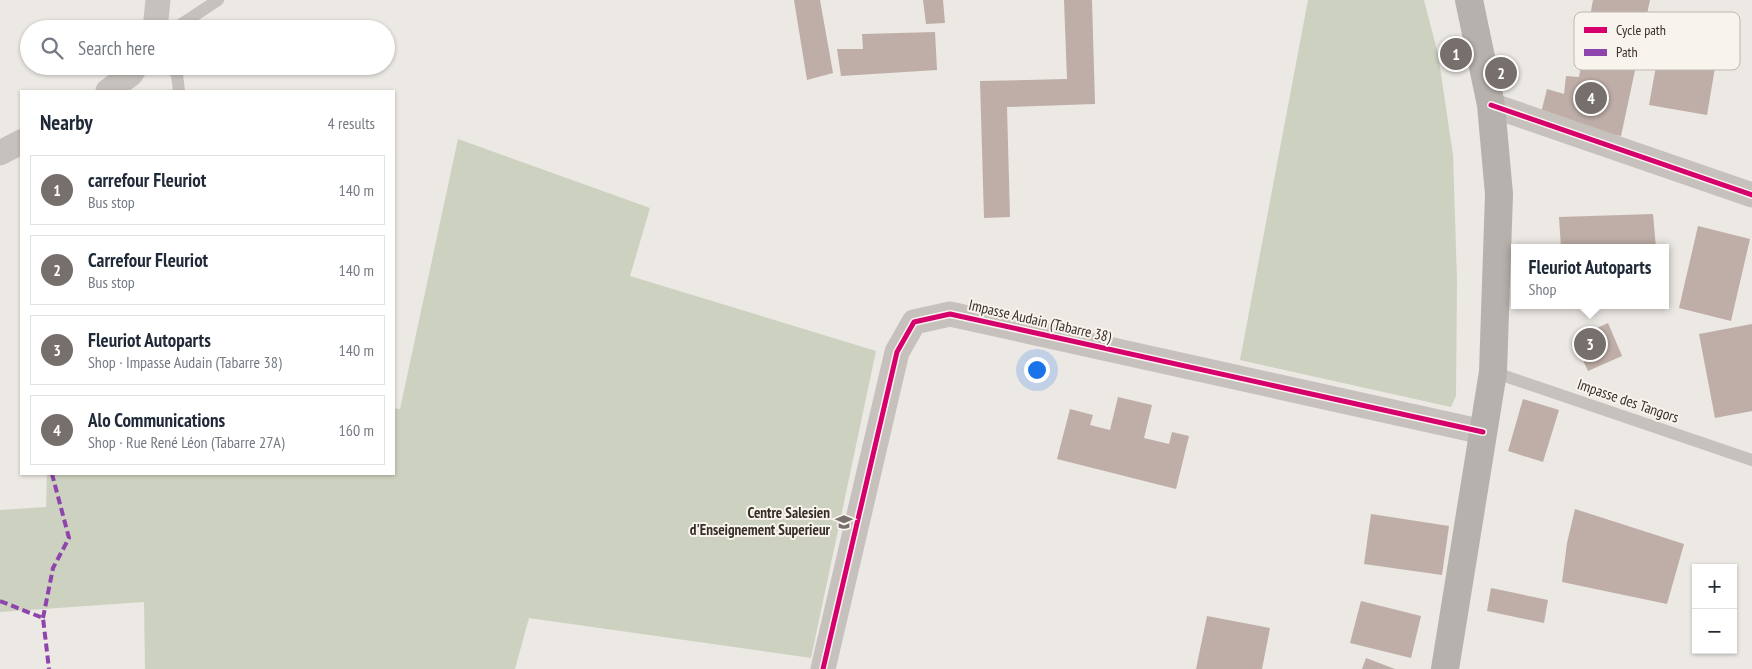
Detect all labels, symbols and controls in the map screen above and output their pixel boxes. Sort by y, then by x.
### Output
legend [1574,12,1740,70]
search box [20,20,395,75]
text: Cycle path [1616,21,1666,39]
icon: search [38,34,66,62]
pin: 1 [1440,35,1472,73]
text: Search here [78,36,155,60]
text: Path [1616,43,1638,61]
pin: 2 [1485,54,1517,92]
pin: 4 [1575,79,1607,117]
text: Nearby [40,109,93,136]
text: 4 results [328,113,375,133]
text: carrefour Fleuriot [88,168,206,192]
text: 1 [53,180,61,200]
text: 140 m [339,180,374,200]
text: Bus stop [88,192,135,212]
popup [1511,244,1669,309]
text: Carrefour Fleuriot [88,248,208,272]
text: Fleuriot Autoparts [1529,255,1651,279]
text: 2 [53,260,61,280]
text: 140 m [339,260,374,280]
text: Bus stop [88,272,135,292]
text: Shop [1529,279,1556,299]
street label: Impasse Audain (Tabarre 38) [967,295,1114,346]
pin: 3 [1574,325,1606,363]
text: Fleuriot Autoparts [88,328,211,352]
text: 3 [53,340,61,360]
text: 140 m [339,340,374,360]
text: Shop · Impasse Audain (Tabarre 38) [88,352,282,372]
your location [1024,357,1050,383]
street label: Impasse des Tangors [1575,374,1681,427]
text: Alo Communications [88,408,225,432]
text: 4 [53,420,61,440]
text: 160 m [339,420,374,440]
text: Shop · Rue René Léon (Tabarre 27A) [88,432,284,452]
place label: Centre Salesien d'Enseignement Superieur [690,503,831,539]
school or university icon: Centre Salesien d'Enseignement Superieur [834,512,854,532]
map controls [1692,564,1737,654]
button: + [1692,564,1737,609]
button: − [1692,609,1737,654]

